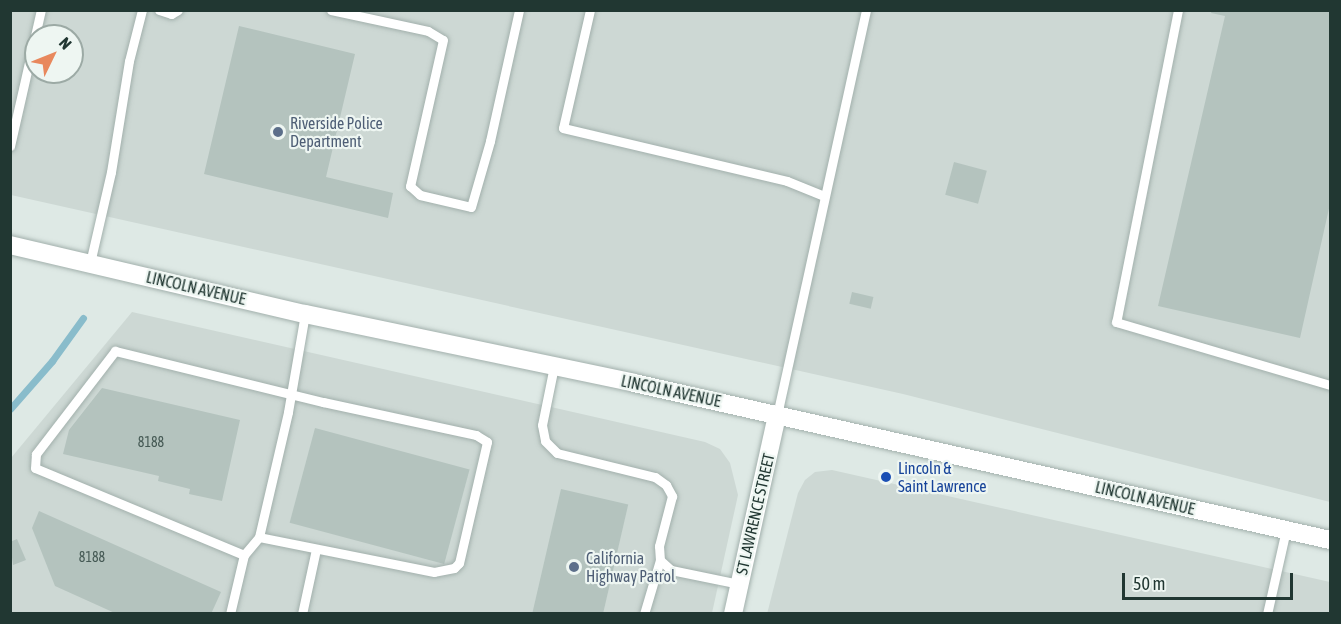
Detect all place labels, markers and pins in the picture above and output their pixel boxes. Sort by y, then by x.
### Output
place label: Riverside Police Department [290,113,383,151]
marker: Riverside Police Department [271,125,285,139]
place label: Lincoln & Saint Lawrence [898,458,987,496]
marker: Lincoln & Saint Lawrence [879,470,893,484]
place label: California Highway Patrol [586,548,675,586]
marker: California Highway Patrol [567,560,581,574]

